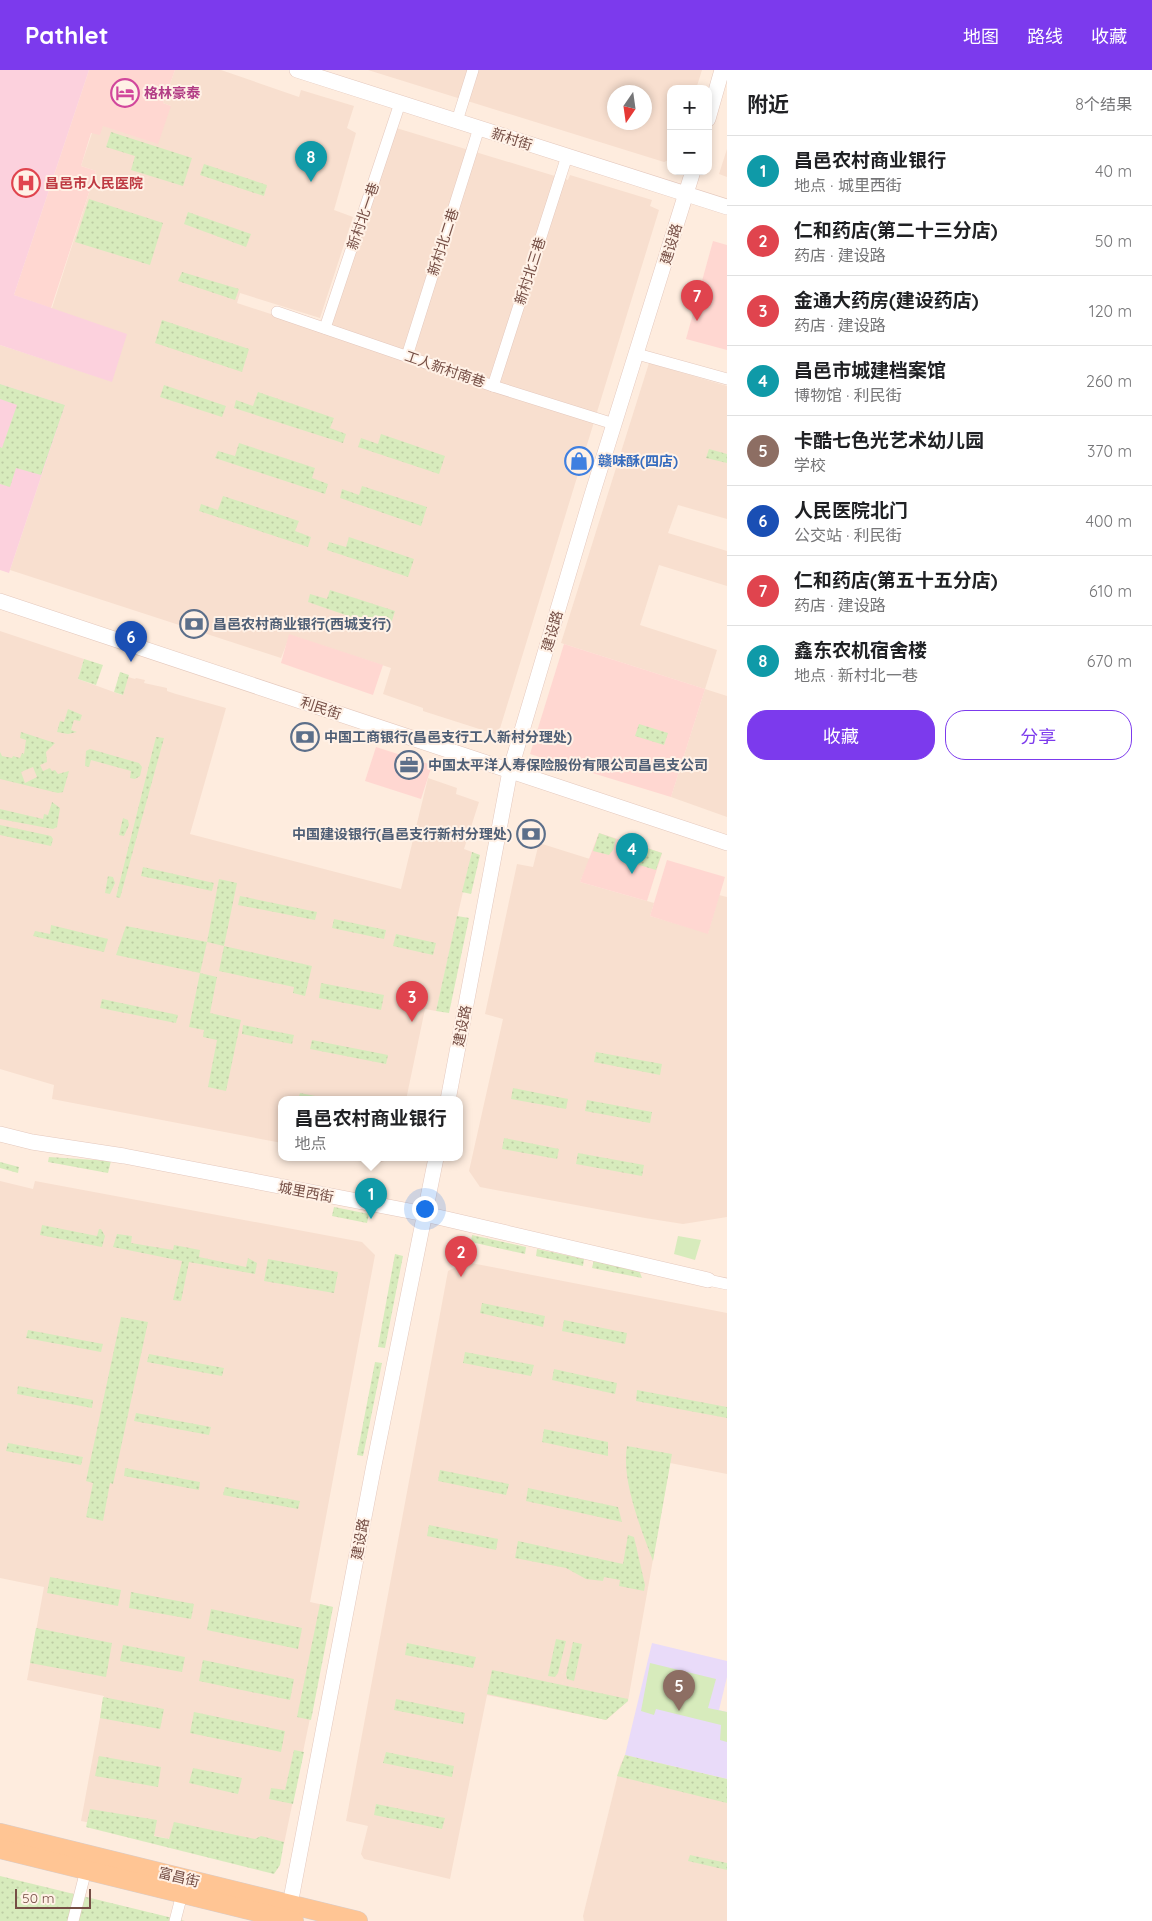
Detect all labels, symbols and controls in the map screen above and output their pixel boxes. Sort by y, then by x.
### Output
text: Pathlet [25,20,109,50]
text: 地图 [963,25,999,48]
text: 路线 [1027,25,1063,48]
text: 收藏 [1091,25,1127,48]
hotel icon: 格林豪泰 [110,78,140,108]
place label: 格林豪泰 [144,84,201,102]
north arrow [607,85,652,130]
map controls [667,85,712,175]
button: + [667,85,712,130]
text: 附近 [747,91,789,117]
text: 8个结果 [1075,94,1132,114]
street label: 新村街 [489,124,535,154]
button: − [667,130,712,175]
pin: 8 [295,141,327,182]
text: 昌邑农村商业银行 [794,148,946,172]
text: 1 [760,161,766,181]
text: 40 m [1095,161,1132,181]
hospital icon: 昌邑市人民医院 [11,168,41,198]
place label: 昌邑市人民医院 [45,174,143,192]
text: 地点 · 城里西街 [794,175,902,195]
street label: 新村北一巷 [343,180,383,252]
street label: 新村北二巷 [424,206,462,278]
text: 仁和药店(第二十三分店) [794,218,998,242]
street label: 建设路 [656,221,686,267]
text: 2 [758,231,768,251]
text: 50 m [1095,231,1132,251]
street label: 新村北三巷 [511,235,549,307]
text: 药店 · 建设路 [794,245,886,265]
pin: 7 [681,280,713,321]
text: 金通大药房(建设药店) [794,288,979,312]
text: 3 [759,301,767,321]
text: 120 m [1089,301,1132,321]
text: 药店 · 建设路 [794,315,886,335]
street label: 工人新村南巷 [402,347,488,391]
text: 昌邑市城建档案馆 [794,358,946,382]
text: 4 [758,371,768,391]
text: 260 m [1086,371,1132,391]
text: 博物馆 · 利民街 [794,385,902,405]
text: 卡酷七色光艺术幼儿园 [794,428,984,452]
text: 5 [758,441,768,461]
text: 370 m [1087,441,1132,461]
shop icon: 赣味酥(四店) [564,446,594,476]
place label: 赣味酥(四店) [598,452,678,470]
text: 学校 [794,455,826,475]
text: 人民医院北门 [794,498,908,522]
text: 6 [759,511,767,531]
text: 400 m [1086,511,1132,531]
text: 公交站 · 利民街 [794,525,902,545]
text: 仁和药店(第五十五分店) [794,568,998,592]
text: 7 [759,581,767,601]
text: 610 m [1089,581,1132,601]
text: 药店 · 建设路 [794,595,886,615]
street label: 建设路 [538,608,566,654]
bank icon: 昌邑农村商业银行(西城支行) [179,609,209,639]
place label: 昌邑农村商业银行(西城支行) [213,615,391,633]
pin: 6 [115,621,147,662]
text: 鑫东农机宿舍楼 [794,638,927,662]
text: 8 [759,651,767,671]
text: 670 m [1087,651,1132,671]
text: 地点 · 新村北一巷 [794,665,918,685]
street label: 利民街 [298,693,344,723]
button: 收藏 [747,710,935,760]
button: 分享 [945,710,1132,760]
bank icon: 中国工商银行(昌邑支行工人新村分理处) [290,722,320,752]
place label: 中国工商银行(昌邑支行工人新村分理处) [324,728,572,746]
office icon: 中国太平洋人寿保险股份有限公司昌邑支公司 [394,750,424,780]
place label: 中国太平洋人寿保险股份有限公司昌邑支公司 [428,756,708,774]
bank icon: 中国建设银行(昌邑支行新村分理处) [516,819,546,849]
place label: 中国建设银行(昌邑支行新村分理处) [292,825,512,843]
pin: 4 [616,833,648,874]
pin: 3 [396,981,428,1022]
street label: 建设路 [449,1004,475,1048]
popup [278,1096,463,1161]
text: 昌邑农村商业银行 [294,1106,447,1130]
text: 地点 [294,1133,327,1153]
street label: 城里西街 [277,1178,335,1206]
pin: 1 [355,1178,387,1219]
your location [412,1196,438,1222]
pin: 2 [445,1236,477,1277]
street label: 建设路 [347,1517,373,1561]
pin: 5 [663,1670,695,1711]
street label: 富昌街 [156,1863,202,1891]
scale bar [15,1886,91,1909]
text: 50 m [22,1889,55,1907]

